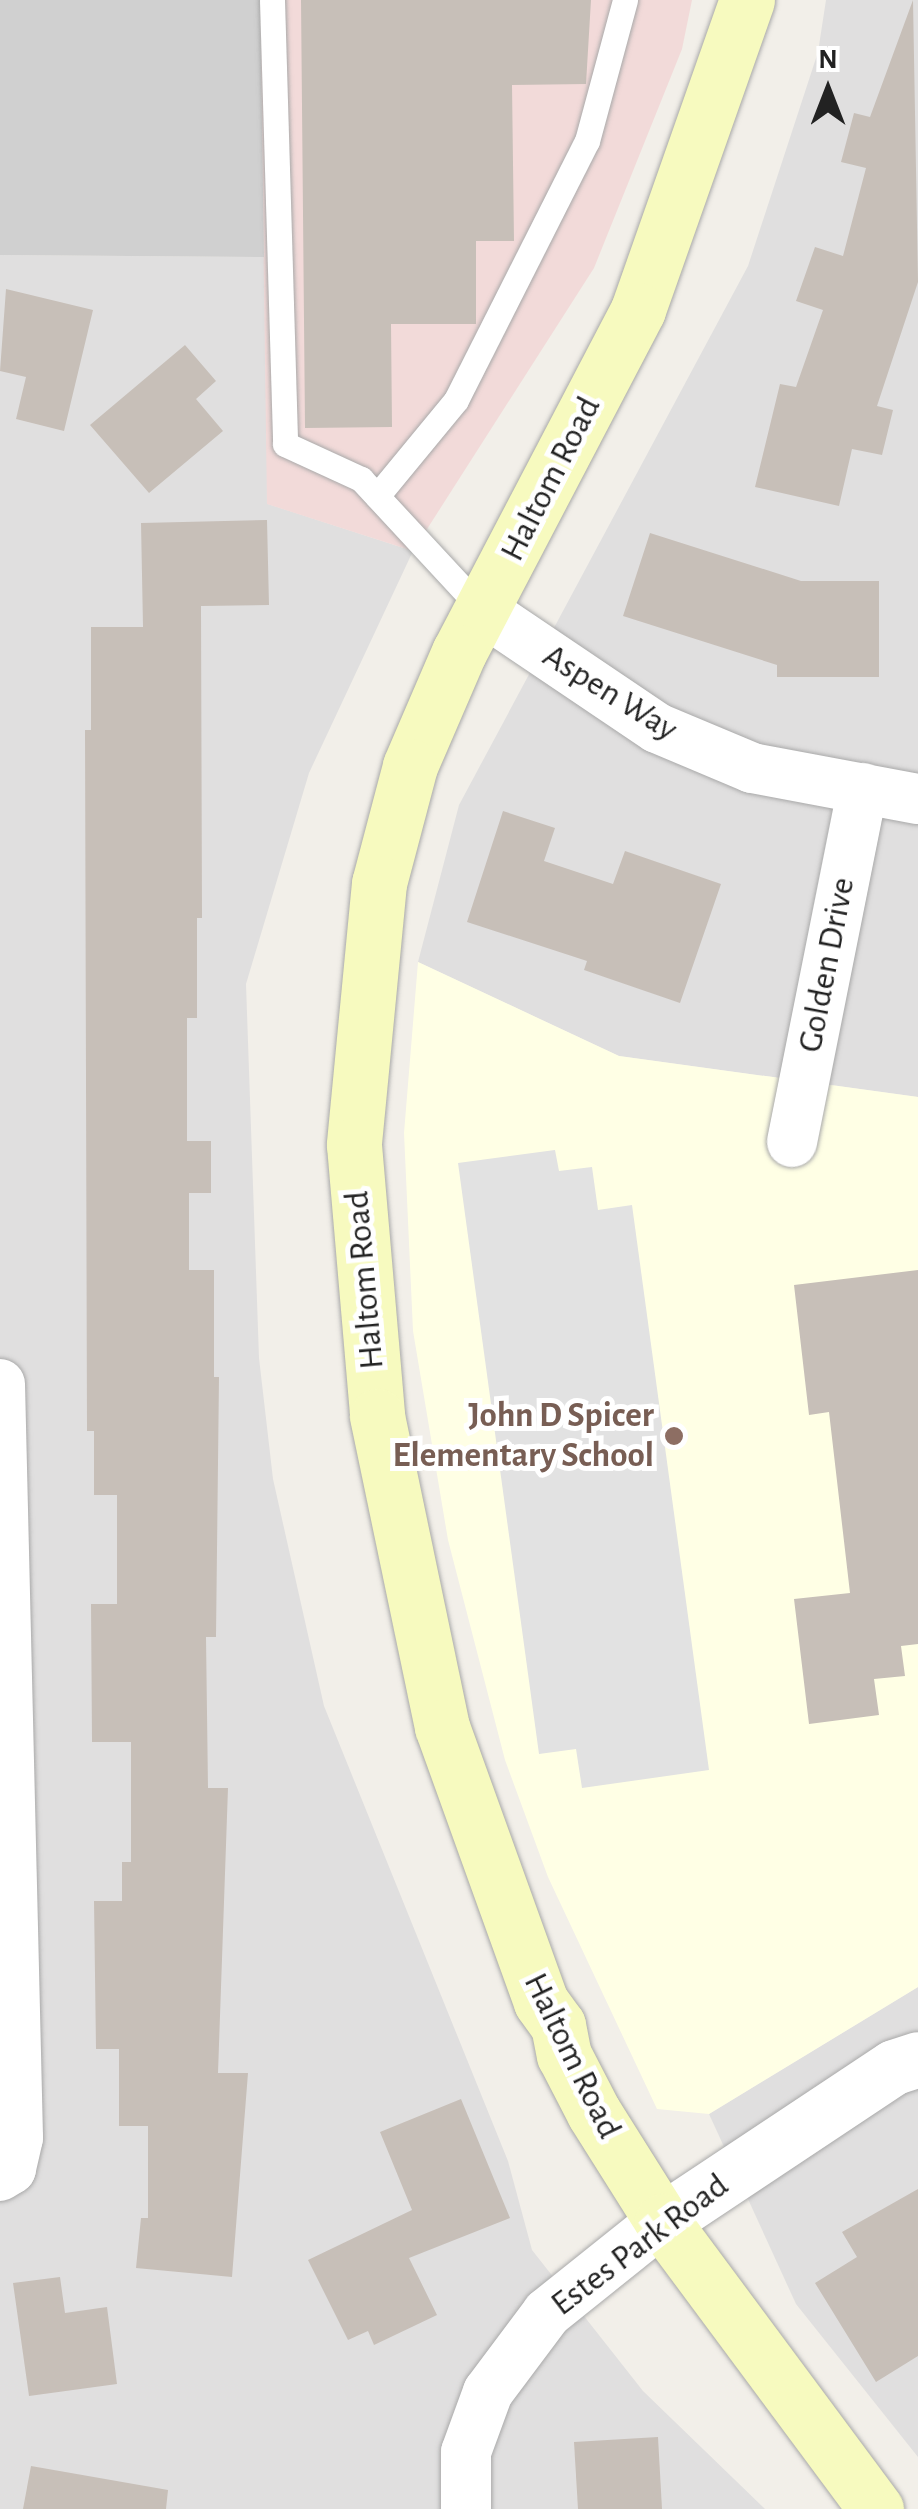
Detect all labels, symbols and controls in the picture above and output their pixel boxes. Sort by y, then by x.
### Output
north arrow [778,40,878,140]
text: N [818,46,838,74]
street label: Haltom Road [492,390,610,568]
street label: Aspen Way [535,635,685,751]
street label: Golden Drive [789,874,865,1056]
street label: Haltom Road [336,1189,394,1371]
place label: John D Spicer Elementary School [392,1395,654,1477]
marker: John D Spicer Elementary School [663,1425,685,1447]
street label: Haltom Road [514,1966,630,2146]
street label: Estes Park Road [543,2165,737,2325]

